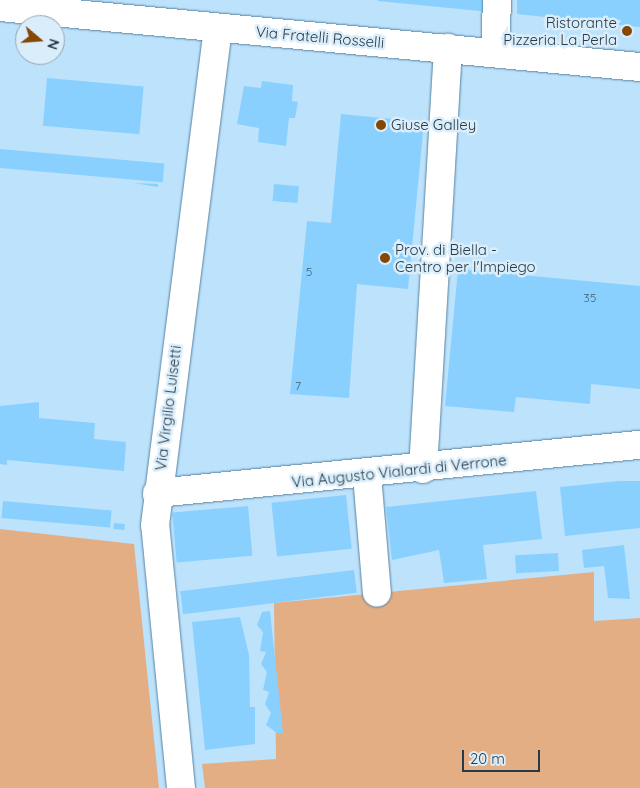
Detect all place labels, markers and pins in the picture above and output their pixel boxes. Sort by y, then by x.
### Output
place label: Ristorante Pizzeria La Perla [503,13,617,48]
marker: Ristorante Pizzeria La Perla [621,25,633,37]
place label: Giuse Galley [391,116,476,134]
marker: Giuse Galley [375,119,387,131]
place label: Prov. di Biella - Centro per l'Impiego [395,240,536,275]
marker: Prov. di Biella - Centro per l'Impiego [379,252,391,264]

